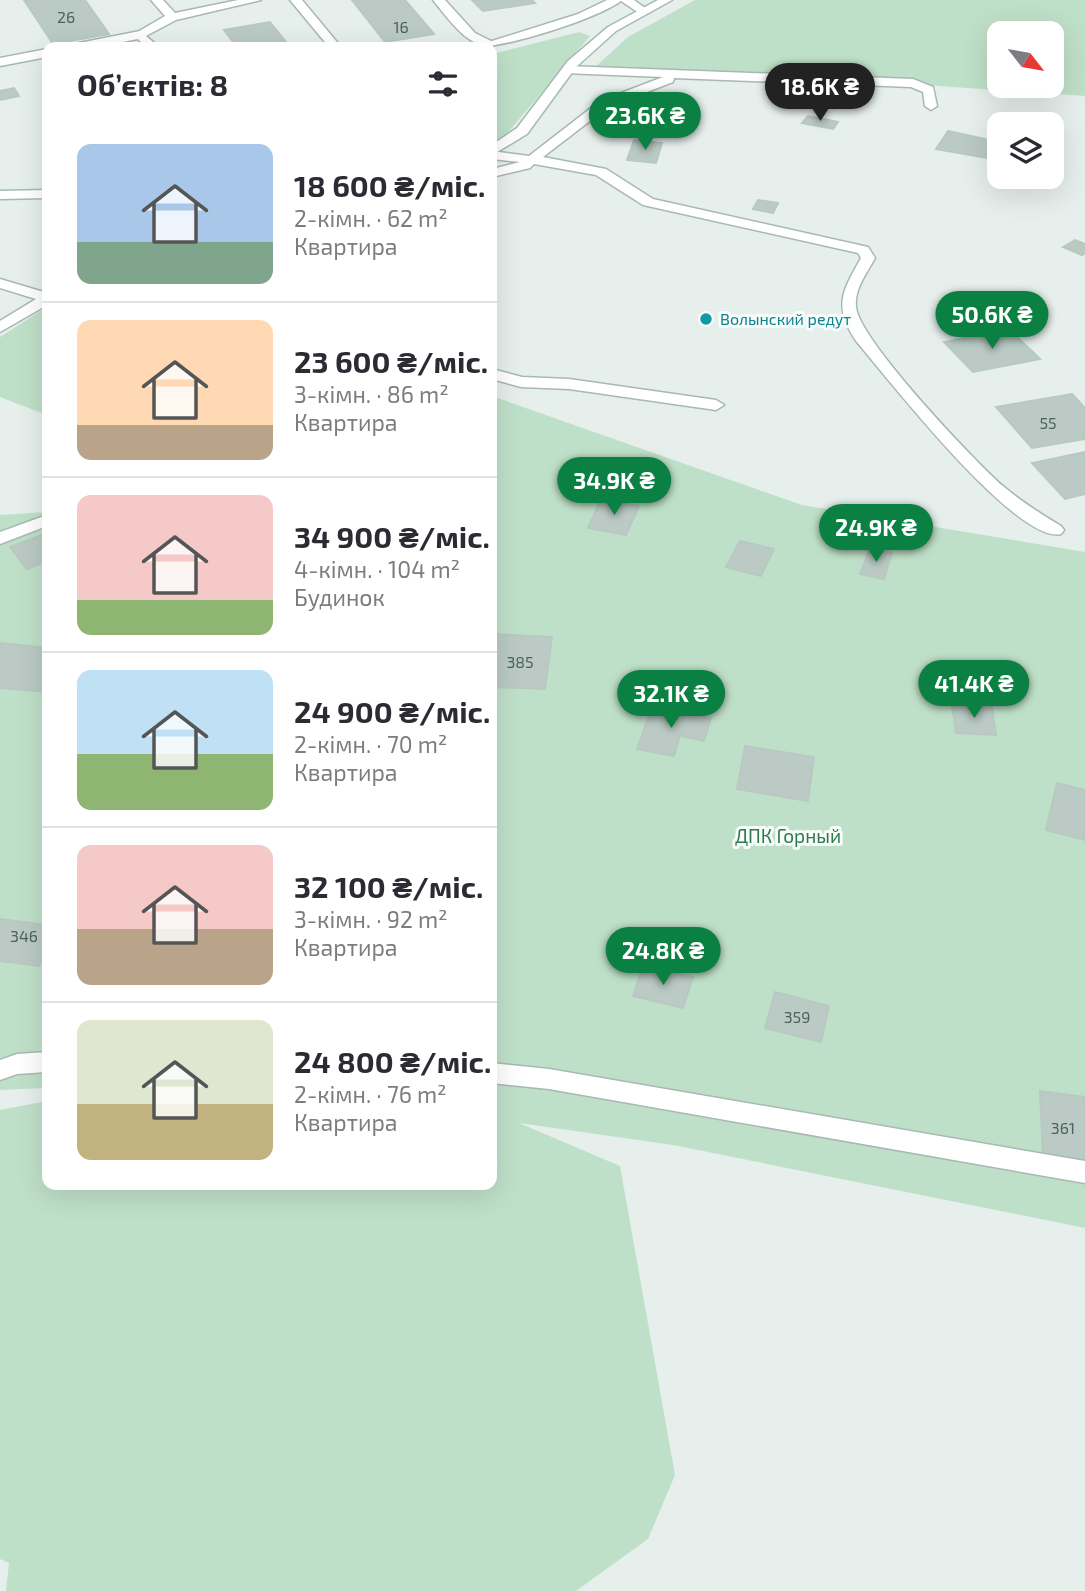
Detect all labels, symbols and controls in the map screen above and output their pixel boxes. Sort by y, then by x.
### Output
house number: 26 [57,7,75,26]
house number: 16 [393,17,409,36]
north arrow [987,21,1064,98]
map controls [987,21,1064,189]
pin: 18.6K ₴ [755,64,885,123]
icon: filters [424,65,462,103]
text: Об’єктів: 8 [77,66,228,102]
text: 18.6K ₴ [781,72,859,100]
pin: 23.6K ₴ [580,92,710,152]
text: 23.6K ₴ [605,101,685,129]
button: layers [987,112,1064,189]
text: 18 600 ₴/міс. [294,167,485,203]
icon: home [133,172,217,256]
text: 2-кімн. · 62 m² [294,204,448,232]
text: Квартира [294,232,398,260]
pin: 50.6K ₴ [927,292,1057,351]
text: 50.6K ₴ [951,300,1033,328]
place label: Волынский редут [720,309,851,329]
marker: Волынский редут [698,311,714,327]
text: 23 600 ₴/міс. [294,343,488,379]
icon: home [133,348,217,432]
text: 3-кімн. · 86 m² [294,380,449,408]
text: Квартира [294,408,398,436]
house number: 55 [1039,413,1057,432]
pin: 34.9K ₴ [549,458,679,517]
text: 34.9K ₴ [573,466,655,494]
pin: 24.9K ₴ [811,504,941,564]
text: 24.9K ₴ [835,513,917,541]
text: 34 900 ₴/міс. [294,518,490,554]
icon: home [133,523,217,607]
text: 4-кімн. · 104 m² [294,555,460,583]
text: Будинок [294,583,385,611]
house number: 385 [506,652,534,671]
pin: 41.4K ₴ [909,660,1039,720]
text: 41.4K ₴ [934,669,1014,697]
pin: 32.1K ₴ [606,670,736,730]
text: 32.1K ₴ [633,679,709,707]
text: 24 900 ₴/міс. [294,693,490,729]
icon: home [133,698,217,782]
text: 2-кімн. · 70 m² [294,730,447,758]
text: Квартира [294,758,398,786]
park label: ДПК Горный [735,824,841,847]
text: 32 100 ₴/міс. [294,868,483,904]
icon: home [133,873,217,957]
text: 3-кімн. · 92 m² [294,905,448,933]
house number: 346 [10,926,38,945]
pin: 24.8K ₴ [598,928,728,987]
text: Квартира [294,933,398,961]
text: 24.8K ₴ [622,936,704,964]
house number: 359 [784,1007,810,1026]
text: 24 800 ₴/міс. [294,1043,491,1079]
icon: home [133,1048,217,1132]
text: 2-кімн. · 76 m² [294,1080,447,1108]
text: Квартира [294,1108,398,1136]
house number: 361 [1051,1118,1075,1137]

